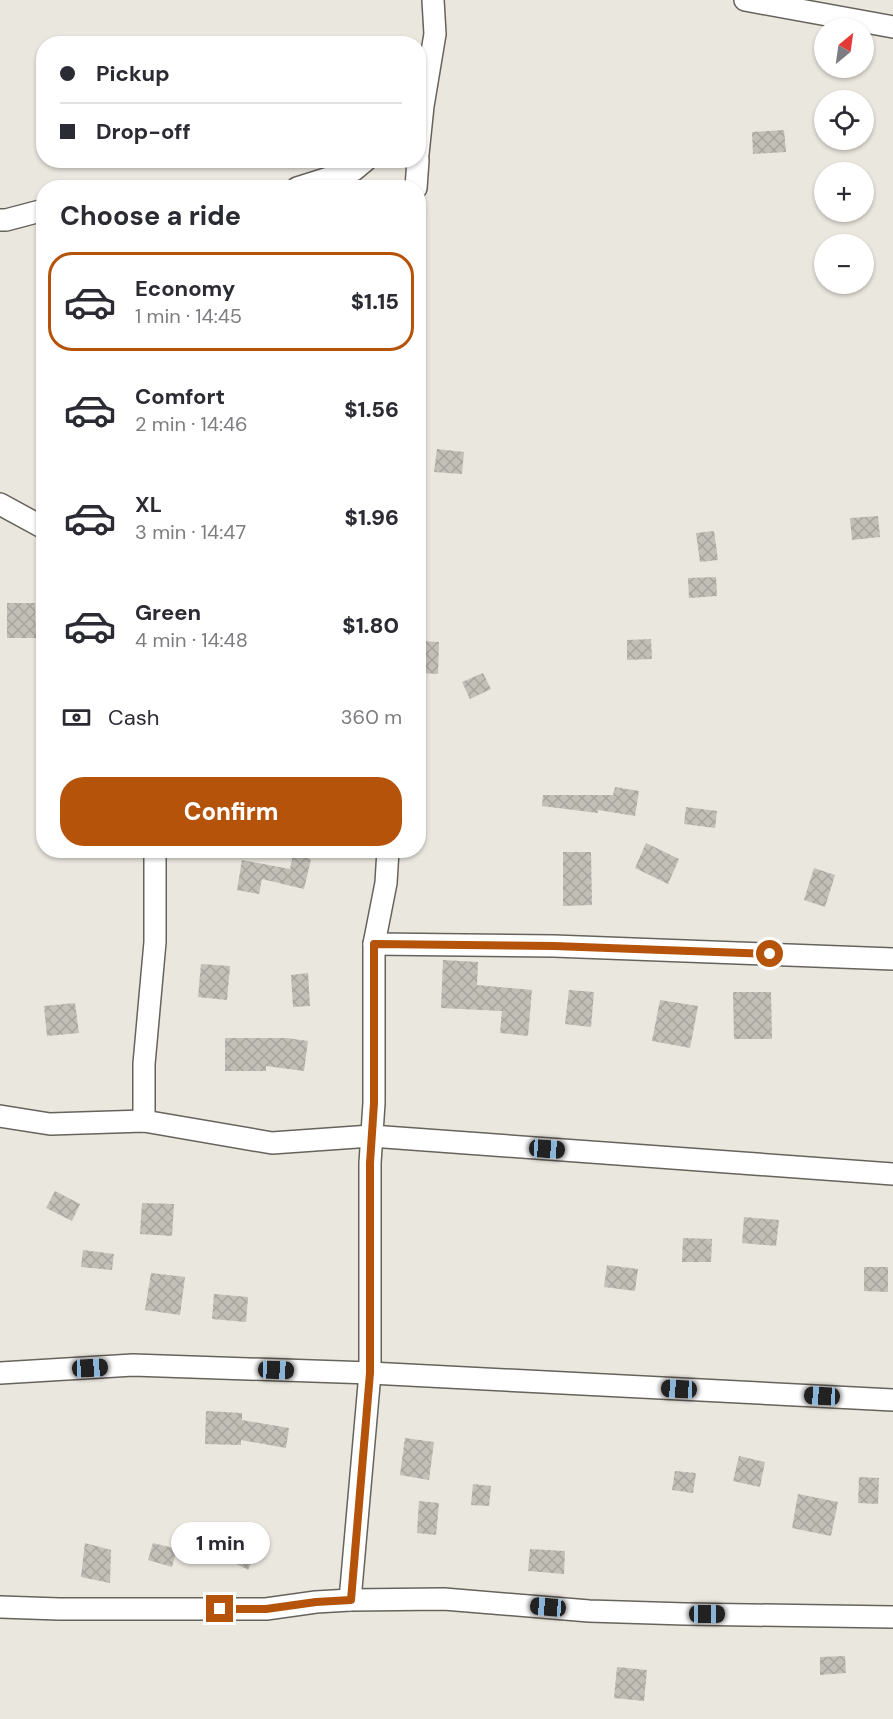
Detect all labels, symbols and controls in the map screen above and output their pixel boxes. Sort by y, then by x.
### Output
north arrow [814,18,874,78]
map controls [814,18,874,294]
text: Pickup [96,59,170,88]
button: locate [814,90,874,150]
text: Drop-off [96,117,191,146]
button: + [814,162,874,222]
text: Choose a ride [60,198,241,233]
button: − [814,234,874,294]
text: Economy [135,274,235,303]
icon: car [63,275,117,329]
text: $1.15 [351,287,399,316]
text: 1 min · 14:45 [135,303,242,329]
text: Comfort [135,382,225,411]
icon: car [63,383,117,437]
text: $1.56 [344,395,399,424]
text: 2 min · 14:46 [135,411,248,437]
text: XL [135,490,162,519]
icon: car [63,491,117,545]
text: $1.96 [345,503,399,532]
text: 3 min · 14:47 [135,519,246,545]
text: Green [135,598,201,627]
icon: car [63,599,117,653]
text: $1.80 [342,611,399,640]
text: 4 min · 14:48 [135,627,248,653]
icon: cash [60,701,93,734]
text: Cash [108,703,159,732]
text: 360 m [341,704,402,730]
button: Confirm [60,777,402,846]
route start [756,940,783,967]
car [528,1139,566,1159]
car [72,1358,108,1378]
car [258,1360,294,1380]
car [661,1379,697,1399]
car [804,1386,840,1406]
callout: 1 min [170,1522,270,1564]
text: 1 min [196,1530,245,1556]
route end [206,1595,233,1622]
car [529,1596,567,1618]
car [689,1605,725,1623]

